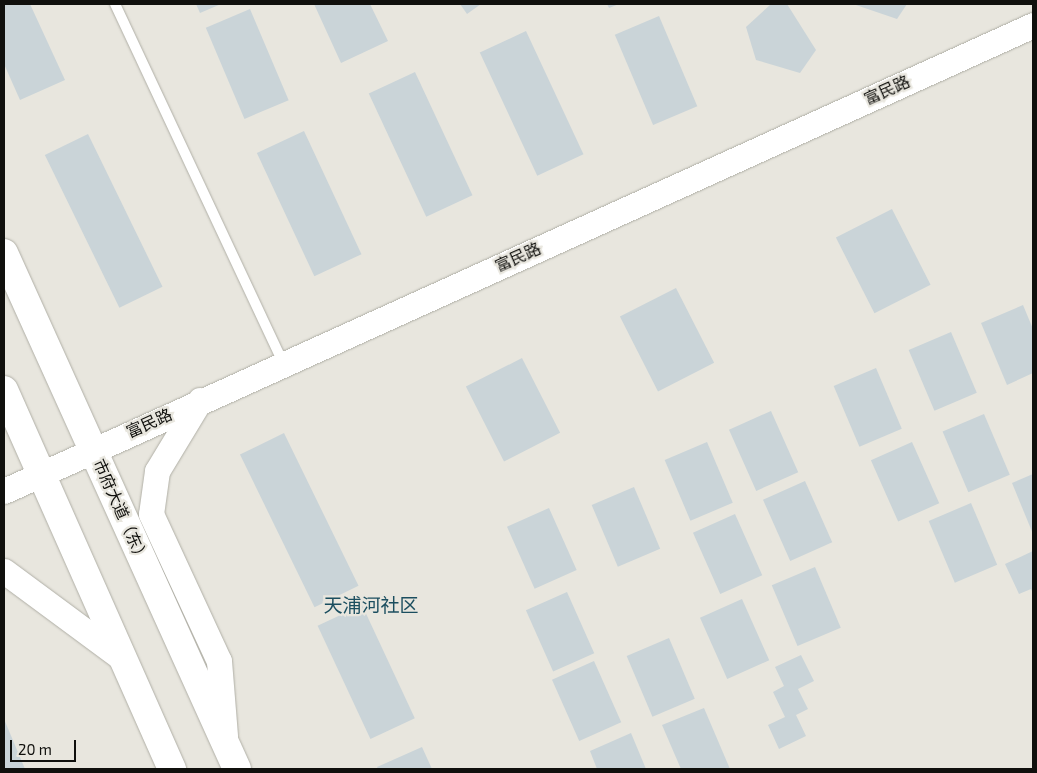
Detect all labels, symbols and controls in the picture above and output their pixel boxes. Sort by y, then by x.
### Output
street label: 富民路 [861,71,913,109]
street label: 富民路 [492,238,544,276]
street label: 富民路 [123,404,175,442]
street label: 市府大道（东） [89,456,153,566]
district label: 天浦河社区 [324,594,418,616]
scale bar [12,730,79,762]
text: 20 m [18,740,52,758]

